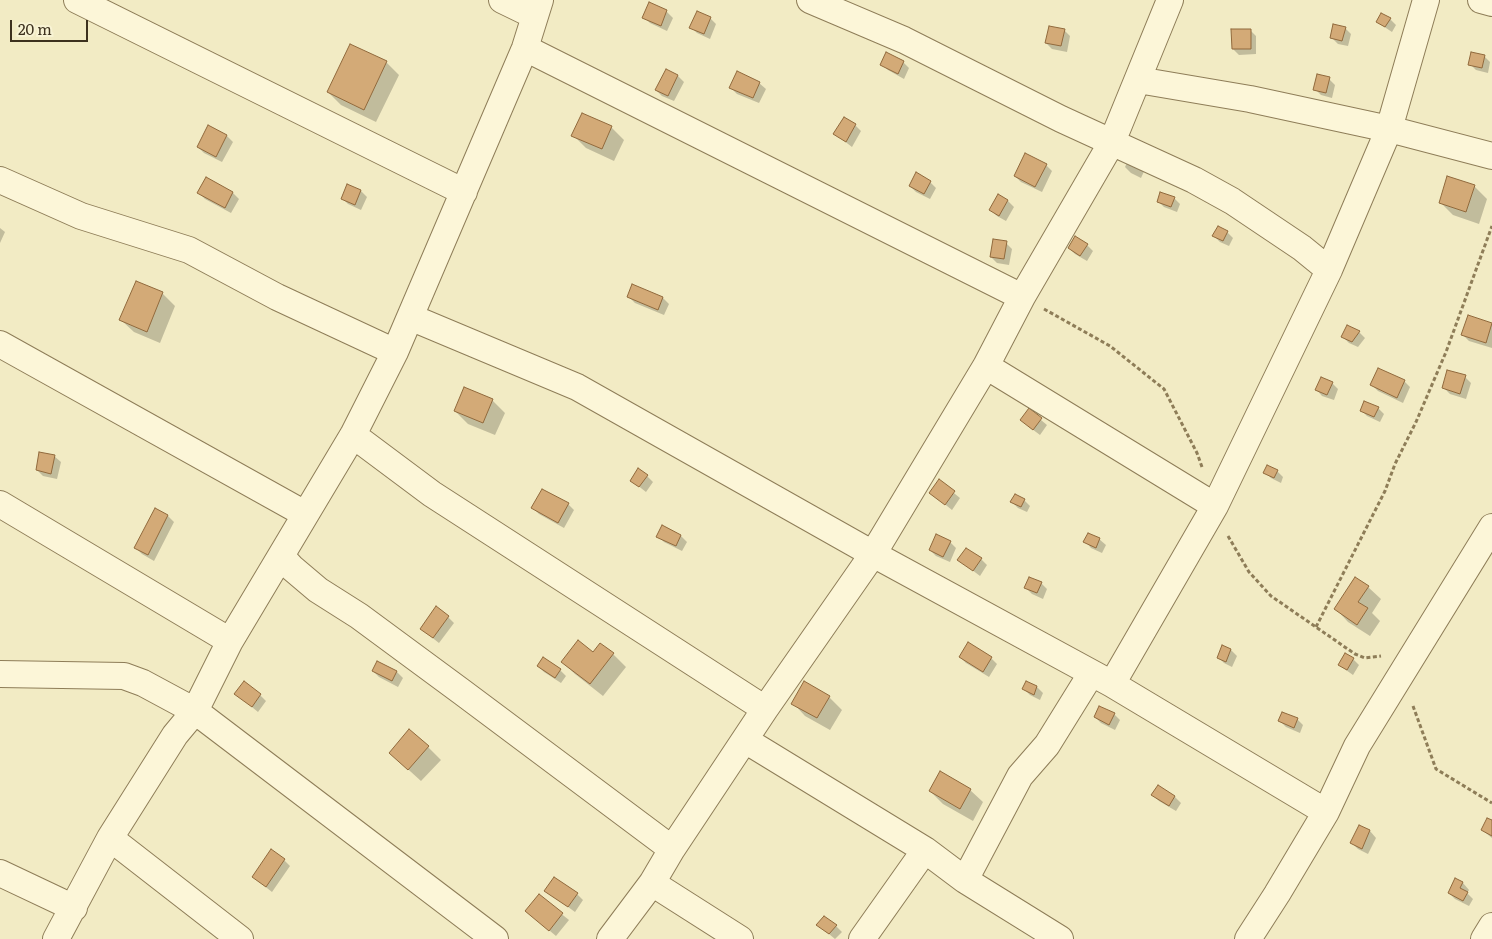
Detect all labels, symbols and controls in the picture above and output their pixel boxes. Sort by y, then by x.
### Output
scale bar [12,10,90,42]
text: 20 m [18,17,52,40]

